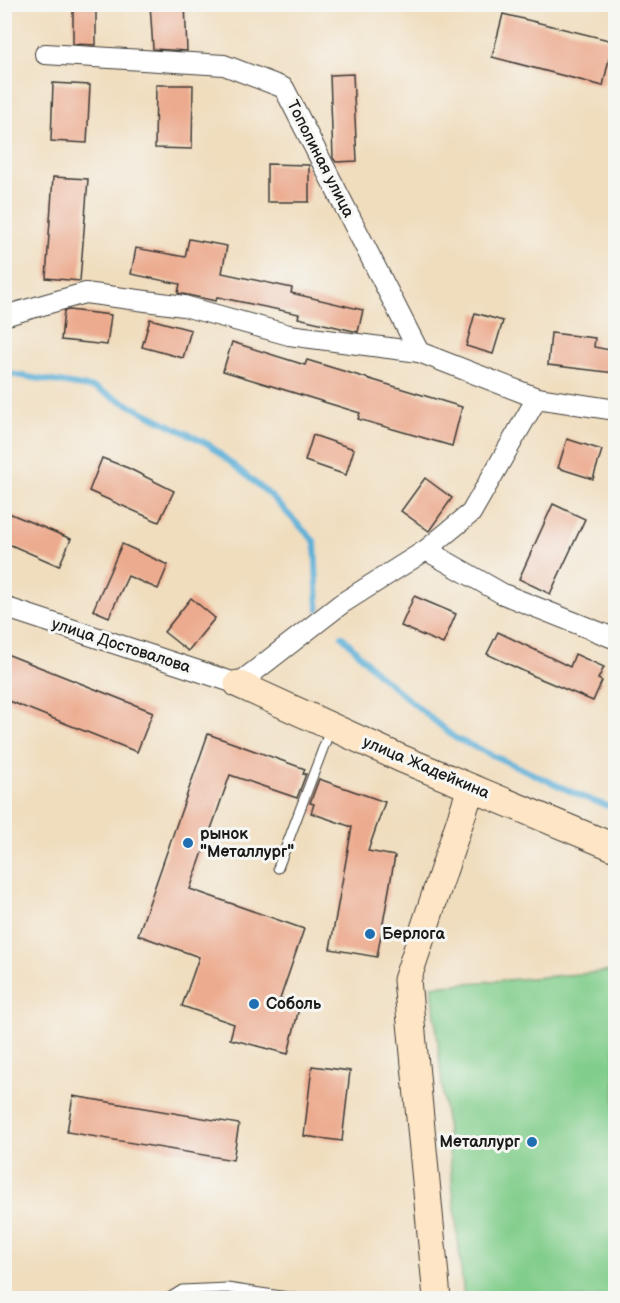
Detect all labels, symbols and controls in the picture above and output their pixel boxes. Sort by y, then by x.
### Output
street label: Тополиная улица [282,97,358,221]
street label: улица Достовалова [49,615,193,678]
street label: улица Жадейкина [360,733,493,803]
place label: рынок "Металлург" [200,825,294,862]
marker: рынок "Металлург" [181,836,195,850]
place label: Берлога [382,925,445,944]
marker: Берлога [363,927,377,941]
place label: Соболь [266,995,322,1014]
marker: Соболь [247,997,261,1011]
place label: Металлург [440,1133,521,1152]
marker: Металлург [525,1135,539,1149]

